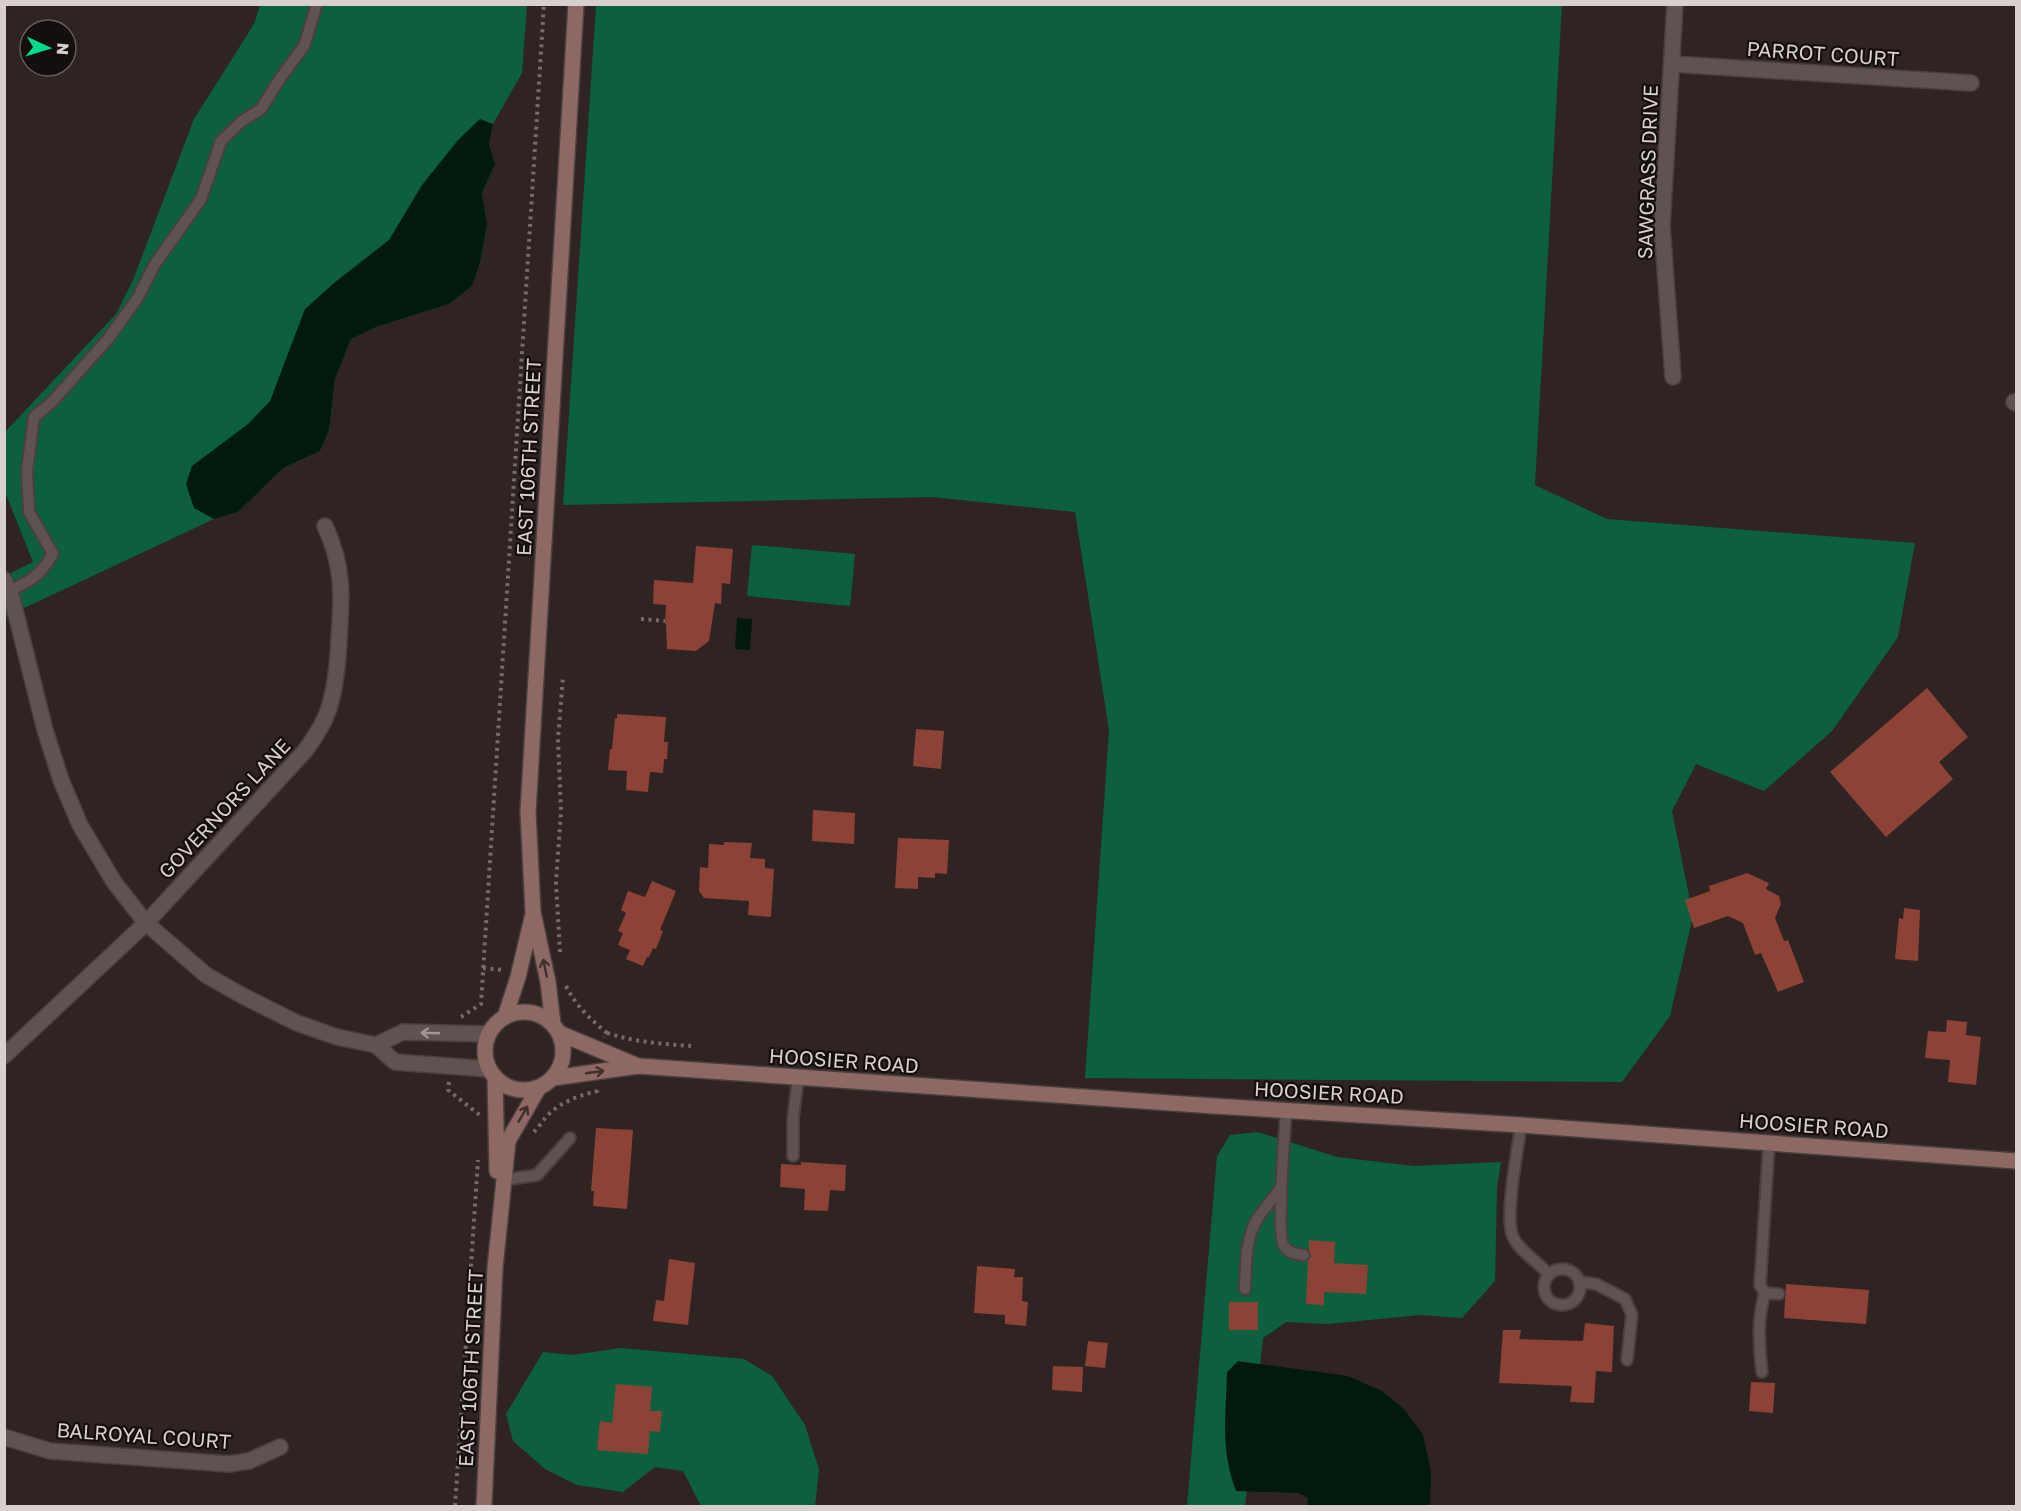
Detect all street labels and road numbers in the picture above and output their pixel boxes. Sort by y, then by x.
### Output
street label: PARROT COURT [1746,36,1900,70]
street label: SAWGRASS DRIVE [1632,84,1662,260]
street label: EAST 106TH STREET [511,358,545,556]
street label: GOVERNORS LANE [153,733,295,883]
street label: HOOSIER ROAD [768,1043,920,1077]
street label: HOOSIER ROAD [1253,1076,1405,1108]
street label: HOOSIER ROAD [1738,1108,1890,1142]
street label: EAST 106TH STREET [453,1269,487,1467]
street label: BALROYAL COURT [56,1417,232,1453]

